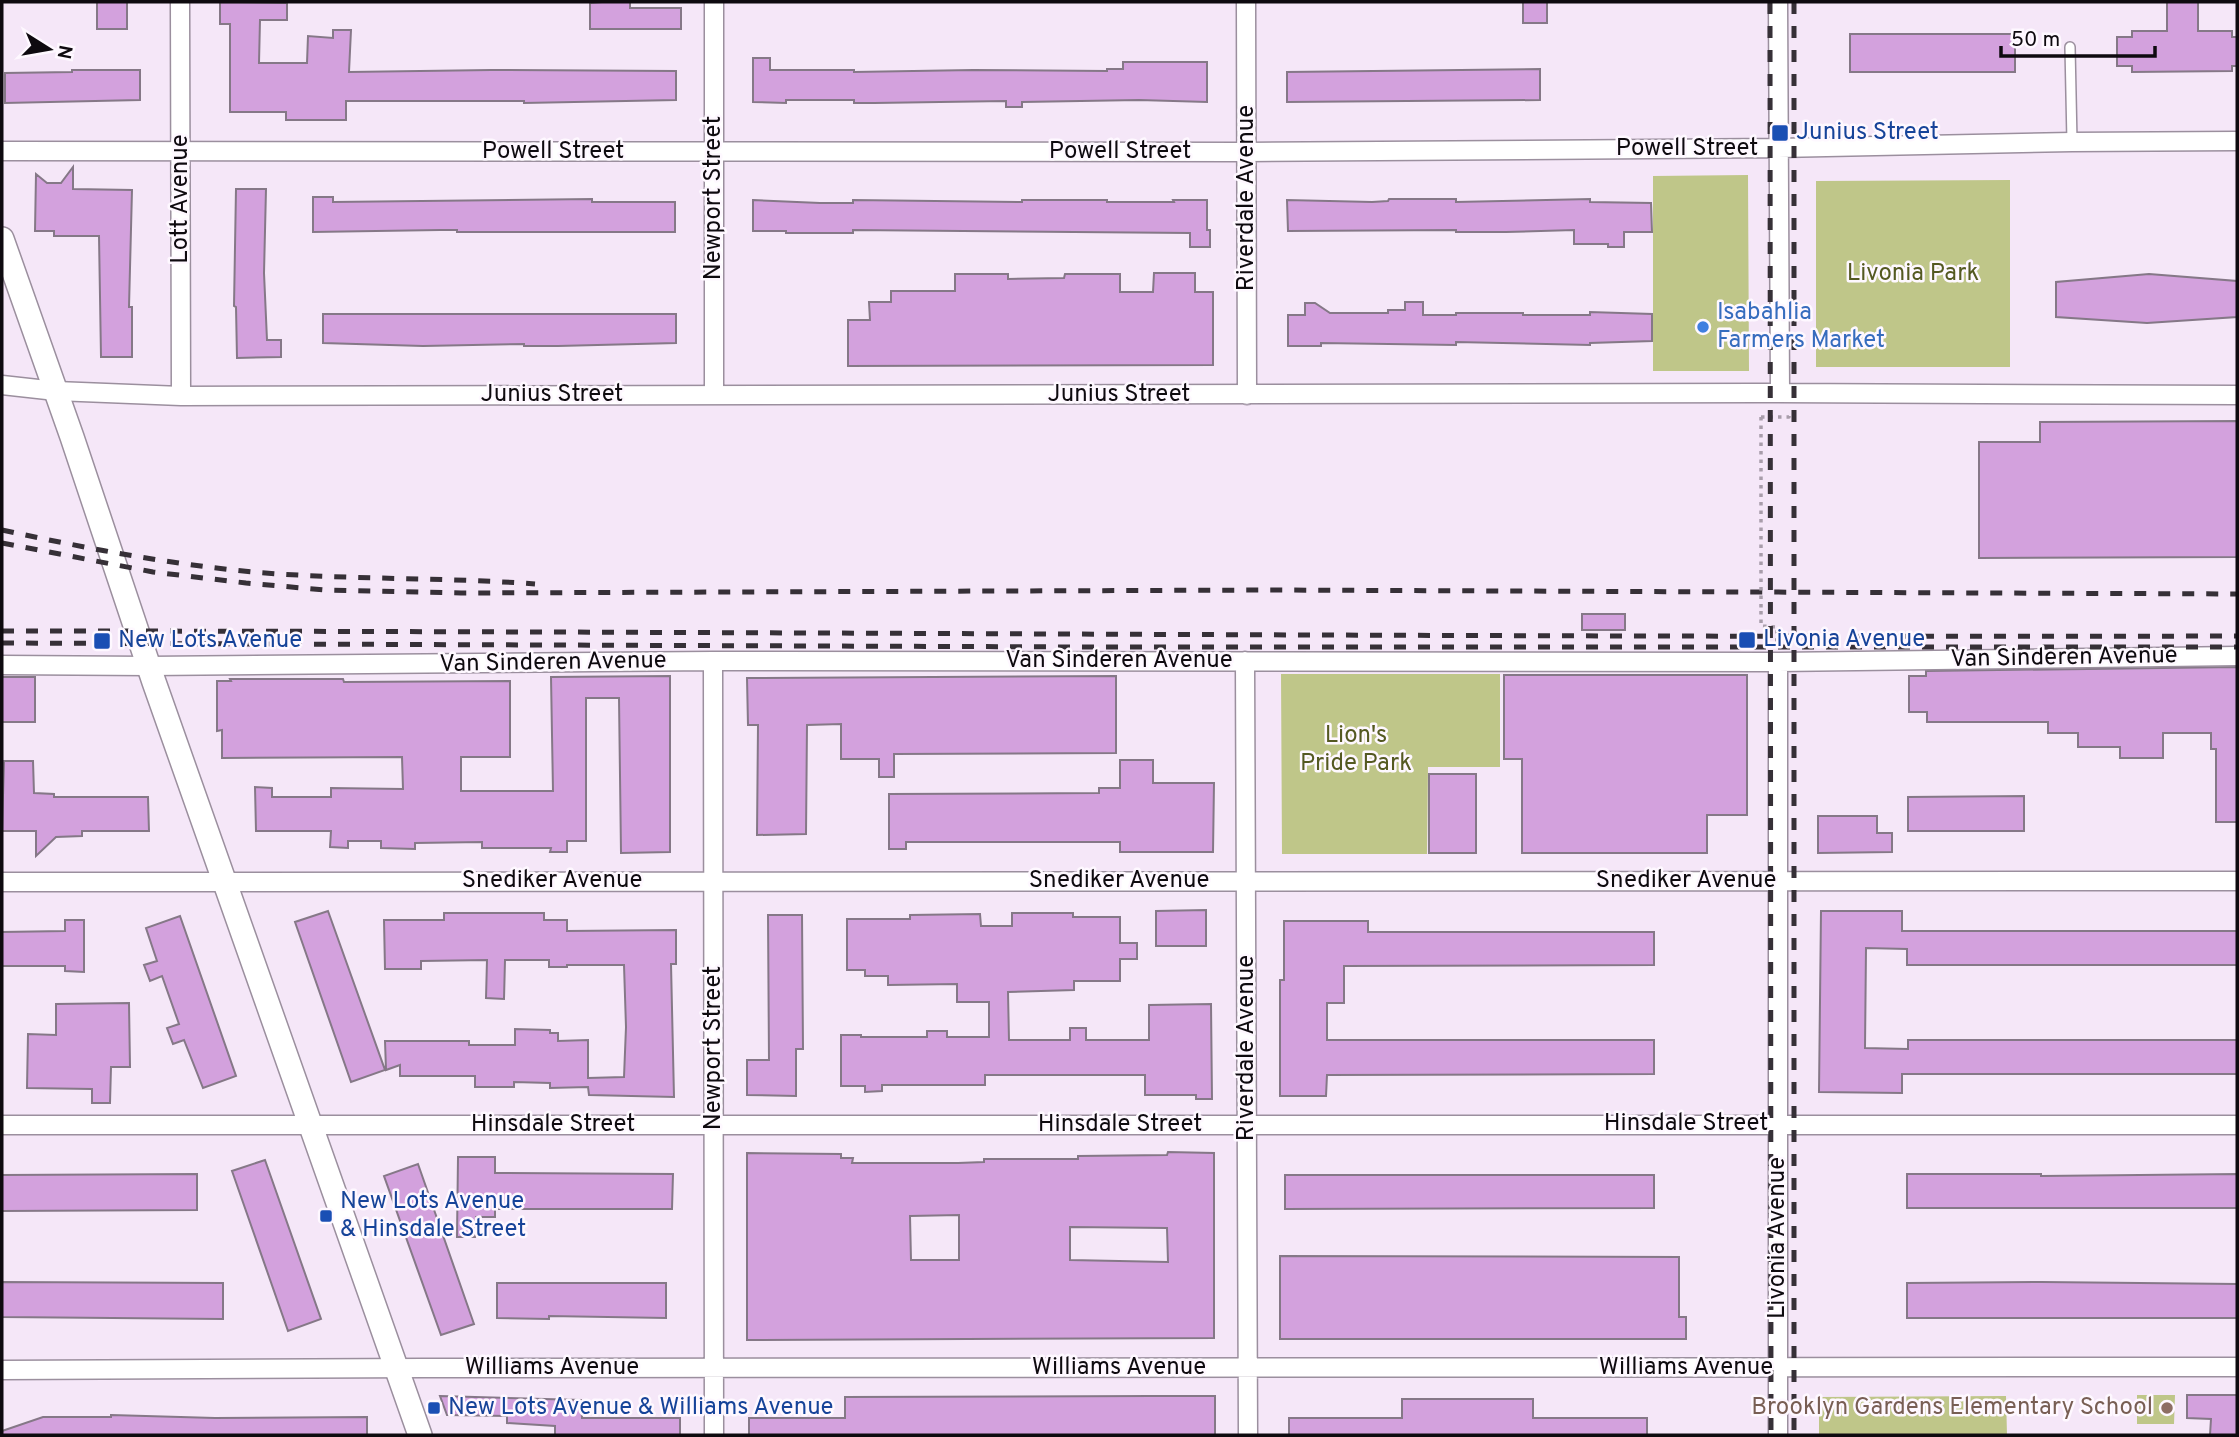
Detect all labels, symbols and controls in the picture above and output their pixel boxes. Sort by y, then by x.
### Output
north arrow [14,14,84,84]
scale bar [2001,14,2155,58]
text: 50 m [2011,27,2060,54]
text: N [51,43,77,61]
street label: Riverdale Avenue [1232,105,1262,291]
street label: Newport Street [699,116,729,280]
place label: Junius Street [1796,118,1939,148]
marker: Junius Street [1770,123,1790,143]
street label: Lott Avenue [166,134,196,264]
street label: Powell Street [1616,134,1758,164]
street label: Powell Street [482,137,624,167]
street label: Powell Street [1049,137,1191,167]
park label: Livonia Park [1847,259,1979,289]
place label: Isabahlia Farmers Market [1717,298,1885,356]
marker: Isabahlia Farmers Market [1695,319,1711,335]
street label: Junius Street [481,380,623,410]
street label: Junius Street [1048,380,1190,410]
place label: Livonia Avenue [1763,625,1925,655]
place label: New Lots Avenue [118,626,302,656]
marker: Livonia Avenue [1737,630,1757,650]
marker: New Lots Avenue [92,631,112,651]
street label: Van Sinderen Avenue [1950,641,2178,675]
street label: Van Sinderen Avenue [439,646,667,680]
street label: Van Sinderen Avenue [1005,646,1233,676]
park label: Lion's Pride Park [1300,721,1412,779]
street label: Snediker Avenue [462,866,642,896]
street label: Snediker Avenue [1029,866,1209,896]
street label: Snediker Avenue [1596,866,1776,896]
street label: Riverdale Avenue [1232,955,1262,1141]
street label: Newport Street [699,966,729,1130]
street label: Hinsdale Street [1604,1109,1768,1139]
street label: Hinsdale Street [471,1110,635,1140]
street label: Hinsdale Street [1038,1110,1202,1140]
street label: Livonia Avenue [1763,1157,1793,1319]
place label: New Lots Avenue & Hinsdale Street [340,1187,526,1245]
marker: New Lots Avenue & Hinsdale Street [318,1208,334,1224]
street label: Williams Avenue [465,1353,639,1383]
street label: Williams Avenue [1032,1353,1206,1383]
street label: Williams Avenue [1599,1353,1773,1383]
place label: New Lots Avenue & Williams Avenue [448,1393,834,1423]
place label: Brooklyn Gardens Elementary School [1751,1393,2153,1423]
marker: New Lots Avenue & Williams Avenue [426,1400,442,1416]
marker: Brooklyn Gardens Elementary School [2159,1400,2175,1416]

